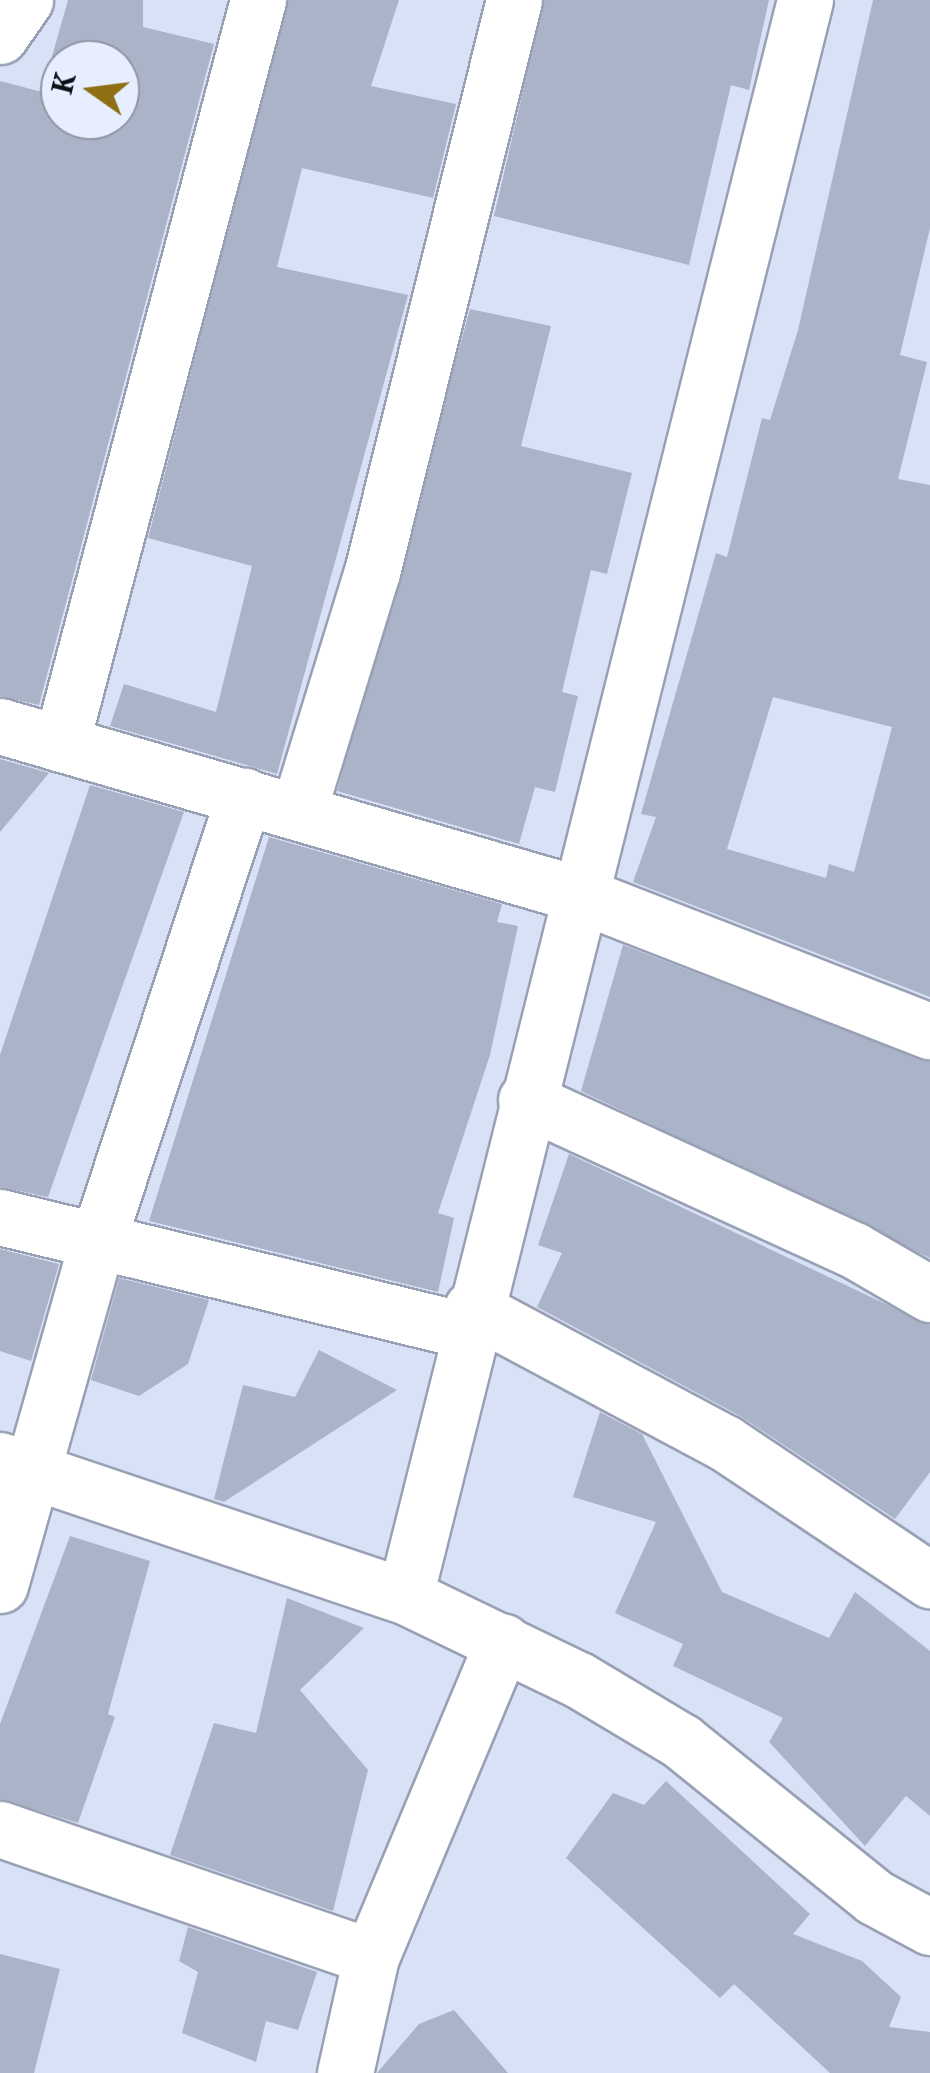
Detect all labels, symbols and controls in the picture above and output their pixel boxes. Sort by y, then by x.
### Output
north arrow [40,40,140,140]
text: K [42,69,84,98]

